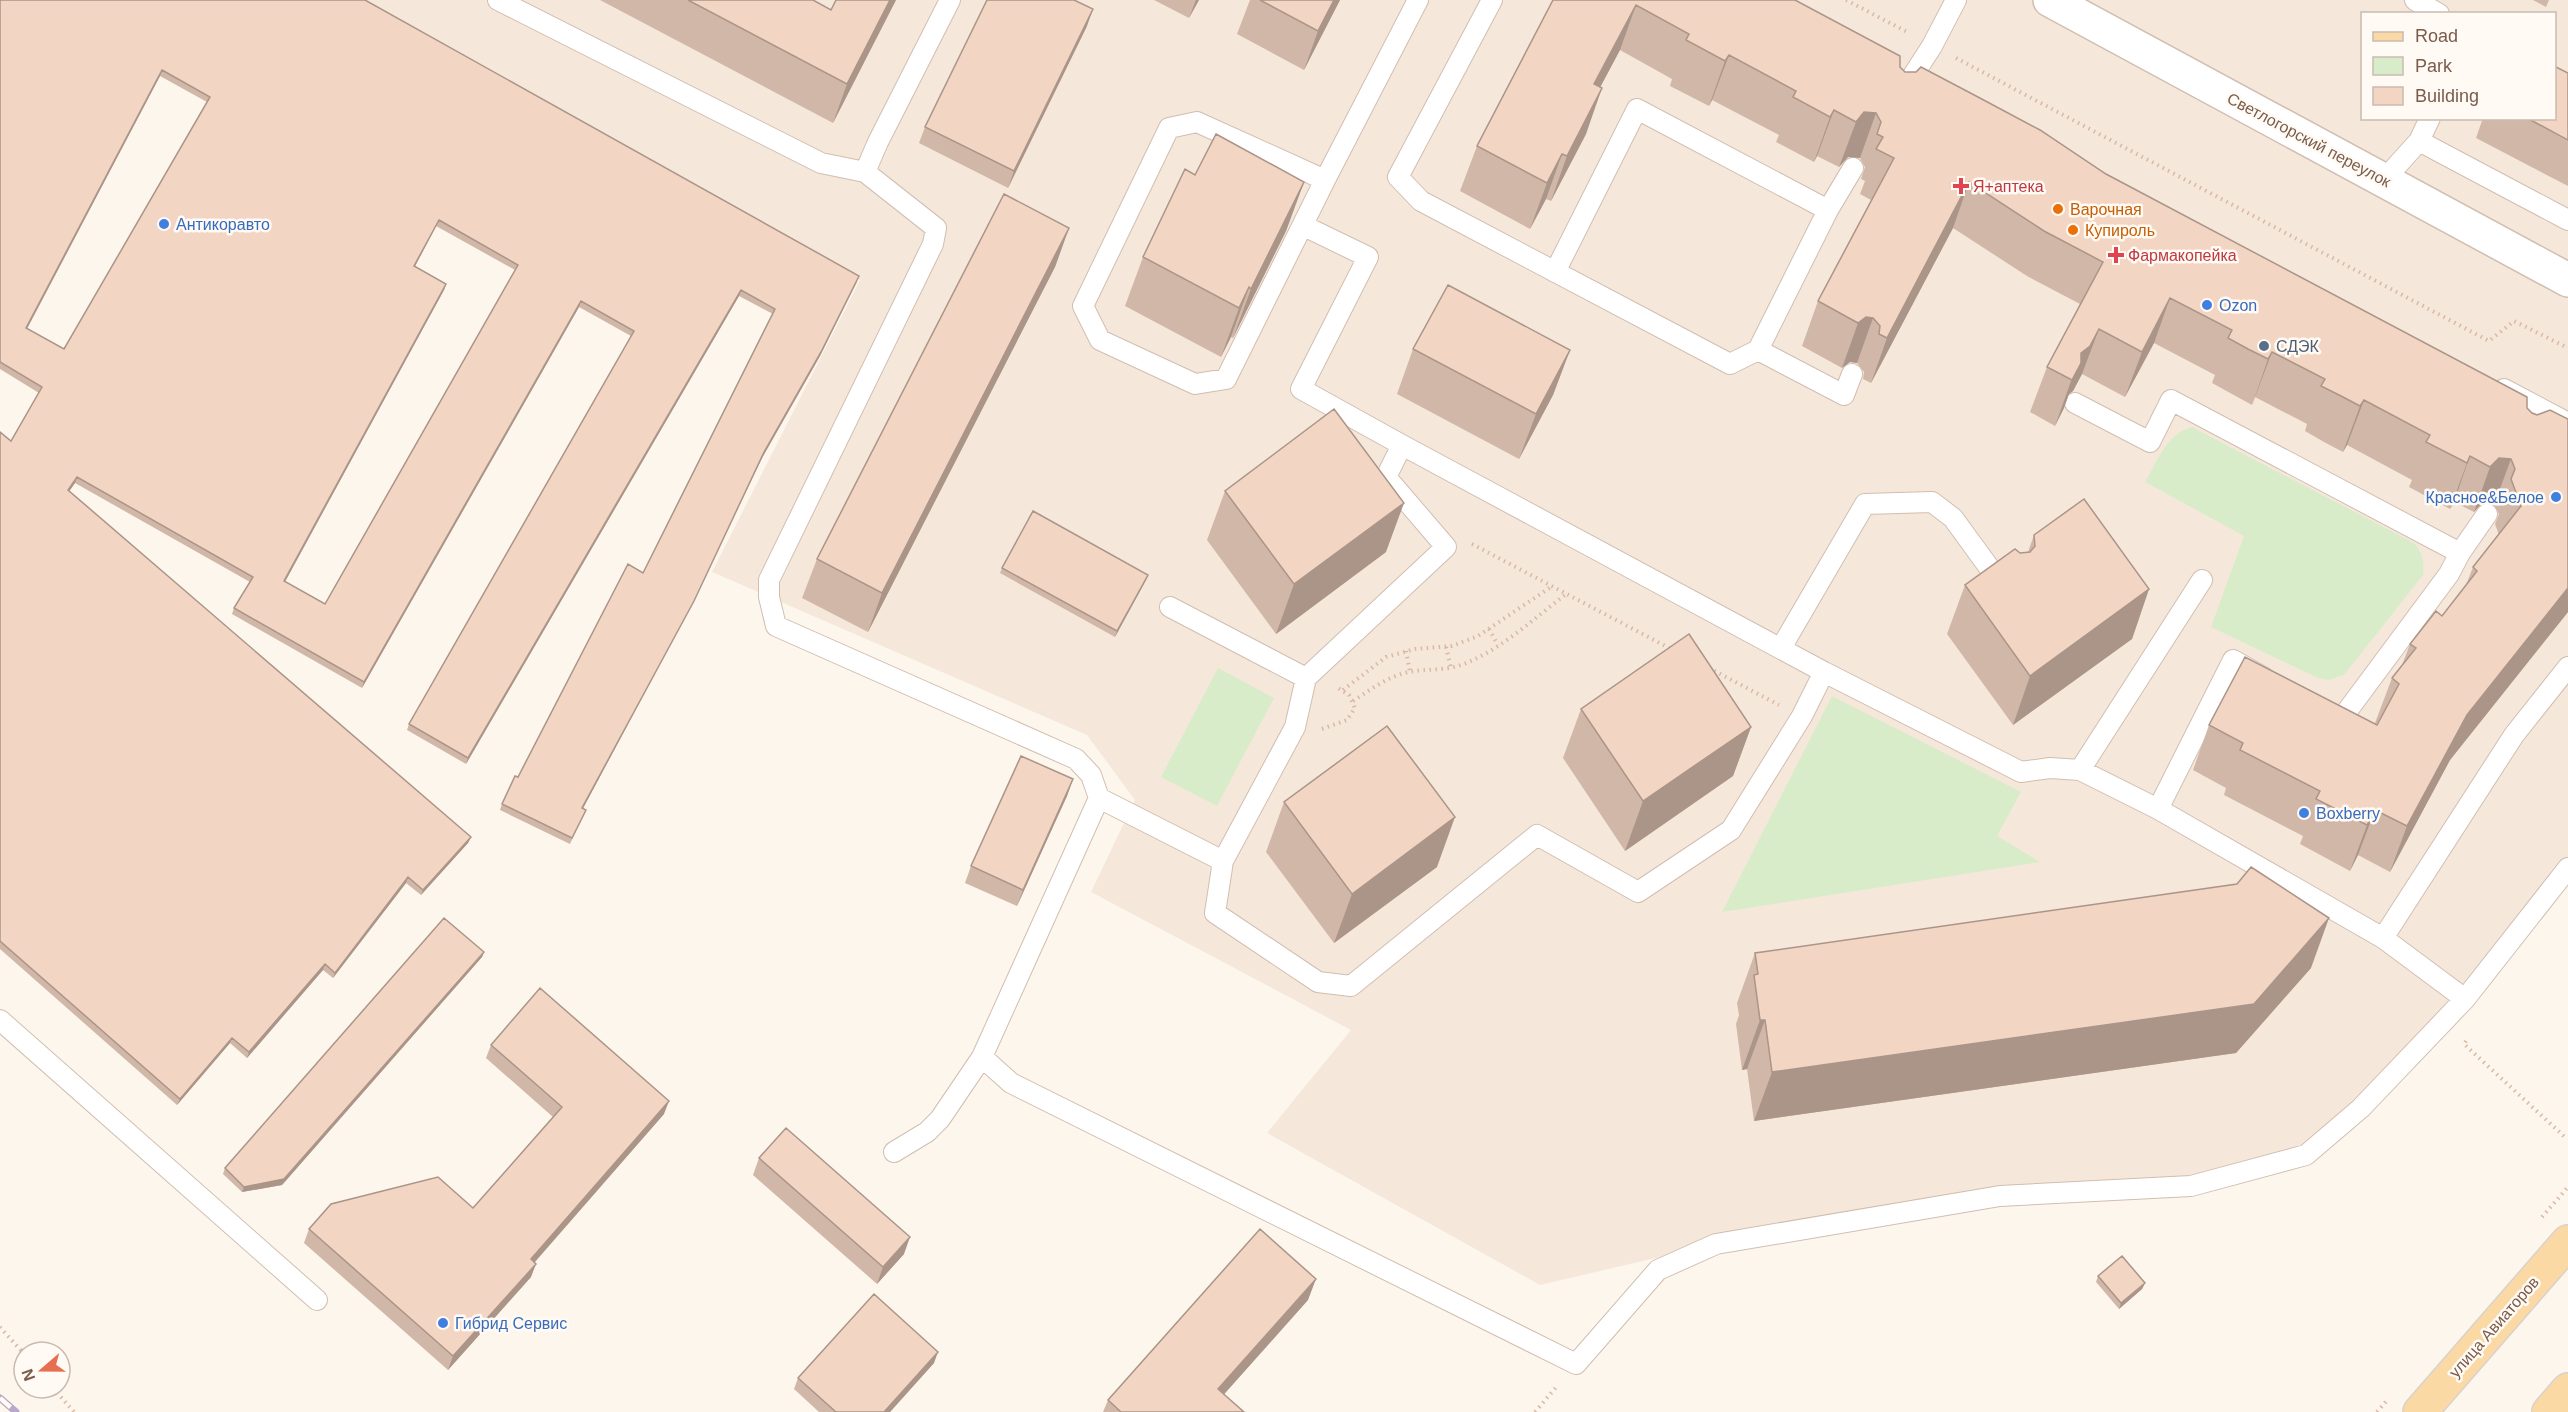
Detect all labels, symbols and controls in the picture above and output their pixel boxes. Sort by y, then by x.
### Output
legend [2361,12,2556,120]
text: Road [2415,26,2458,46]
text: Park [2415,56,2453,76]
text: Building [2415,86,2479,106]
street label: Светлогорский переулок [2224,90,2394,191]
place label: Я+аптека [1973,178,2044,195]
marker: Я+аптека [1954,179,1968,193]
place label: Варочная [2070,201,2142,218]
marker: Варочная [2051,202,2065,216]
place label: Антикоравто [176,216,270,233]
marker: Антикоравто [157,217,171,231]
place label: Купироль [2085,222,2155,239]
marker: Купироль [2066,223,2080,237]
place label: Фармакопейка [2128,247,2237,264]
marker: Фармакопейка [2109,248,2123,262]
place label: Ozon [2219,297,2257,314]
marker: Ozon [2200,298,2214,312]
place label: СДЭК [2276,338,2320,355]
marker: СДЭК [2257,339,2271,353]
place label: Красное&Белое [2425,489,2544,506]
marker: Красное&Белое [2549,490,2563,504]
place label: Boxberry [2316,805,2380,822]
marker: Boxberry [2297,806,2311,820]
street label: улица Авиаторов [2446,1273,2542,1381]
place label: Гибрид Сервис [455,1315,567,1332]
marker: Гибрид Сервис [436,1316,450,1330]
north arrow [12,1340,72,1400]
text: N [18,1367,38,1383]

